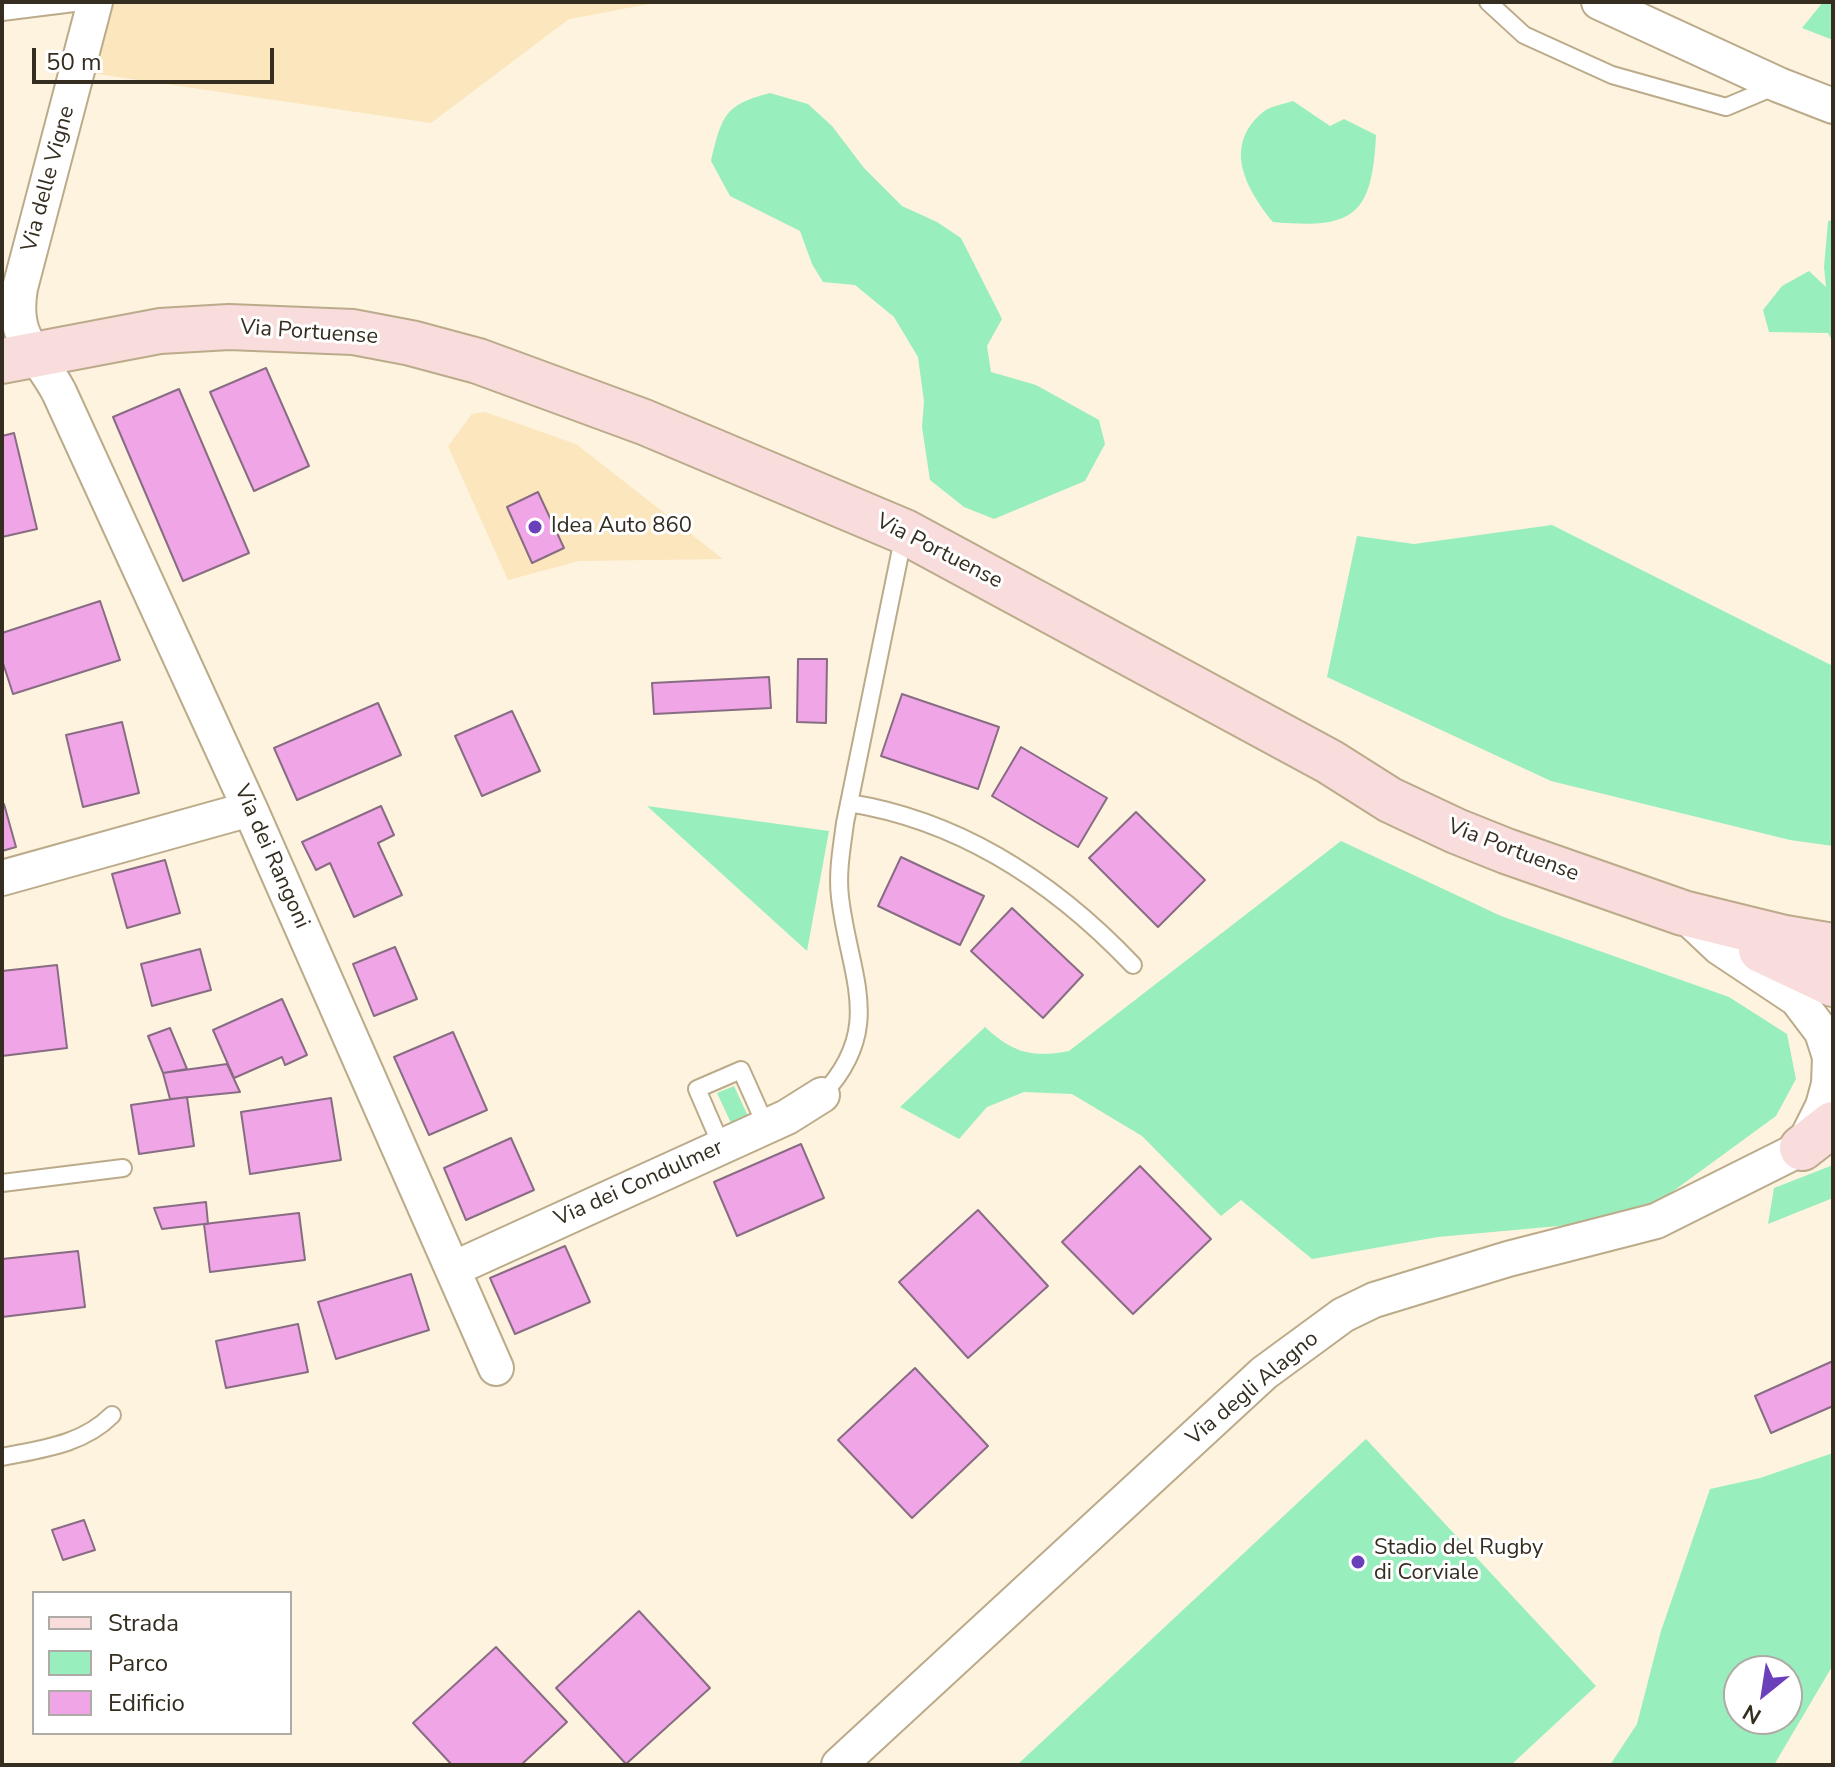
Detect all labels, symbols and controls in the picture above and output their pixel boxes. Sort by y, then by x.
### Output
scale bar [36,32,278,82]
text: 50 m [46,46,102,78]
street label: Via delle Vigne [17,103,81,255]
street label: Via Portuense [239,315,379,351]
street label: Via Portuense [871,509,1007,595]
place label: Idea Auto 860 [551,514,692,540]
marker: Idea Auto 860 [526,518,544,536]
street label: Via dei Rangoni [228,781,314,933]
street label: Via Portuense [1444,814,1582,888]
street label: Via dei Condulmer [551,1135,727,1233]
street label: Via degli Alagno [1182,1326,1324,1452]
place label: Stadio del Rugby di Corviale [1374,1536,1543,1588]
marker: Stadio del Rugby di Corviale [1349,1553,1367,1571]
legend [32,1591,292,1735]
text: Strada [108,1607,179,1639]
text: Parco [108,1647,168,1679]
north arrow [1723,1655,1803,1735]
text: Edificio [108,1687,185,1719]
text: N [1737,1697,1767,1731]

